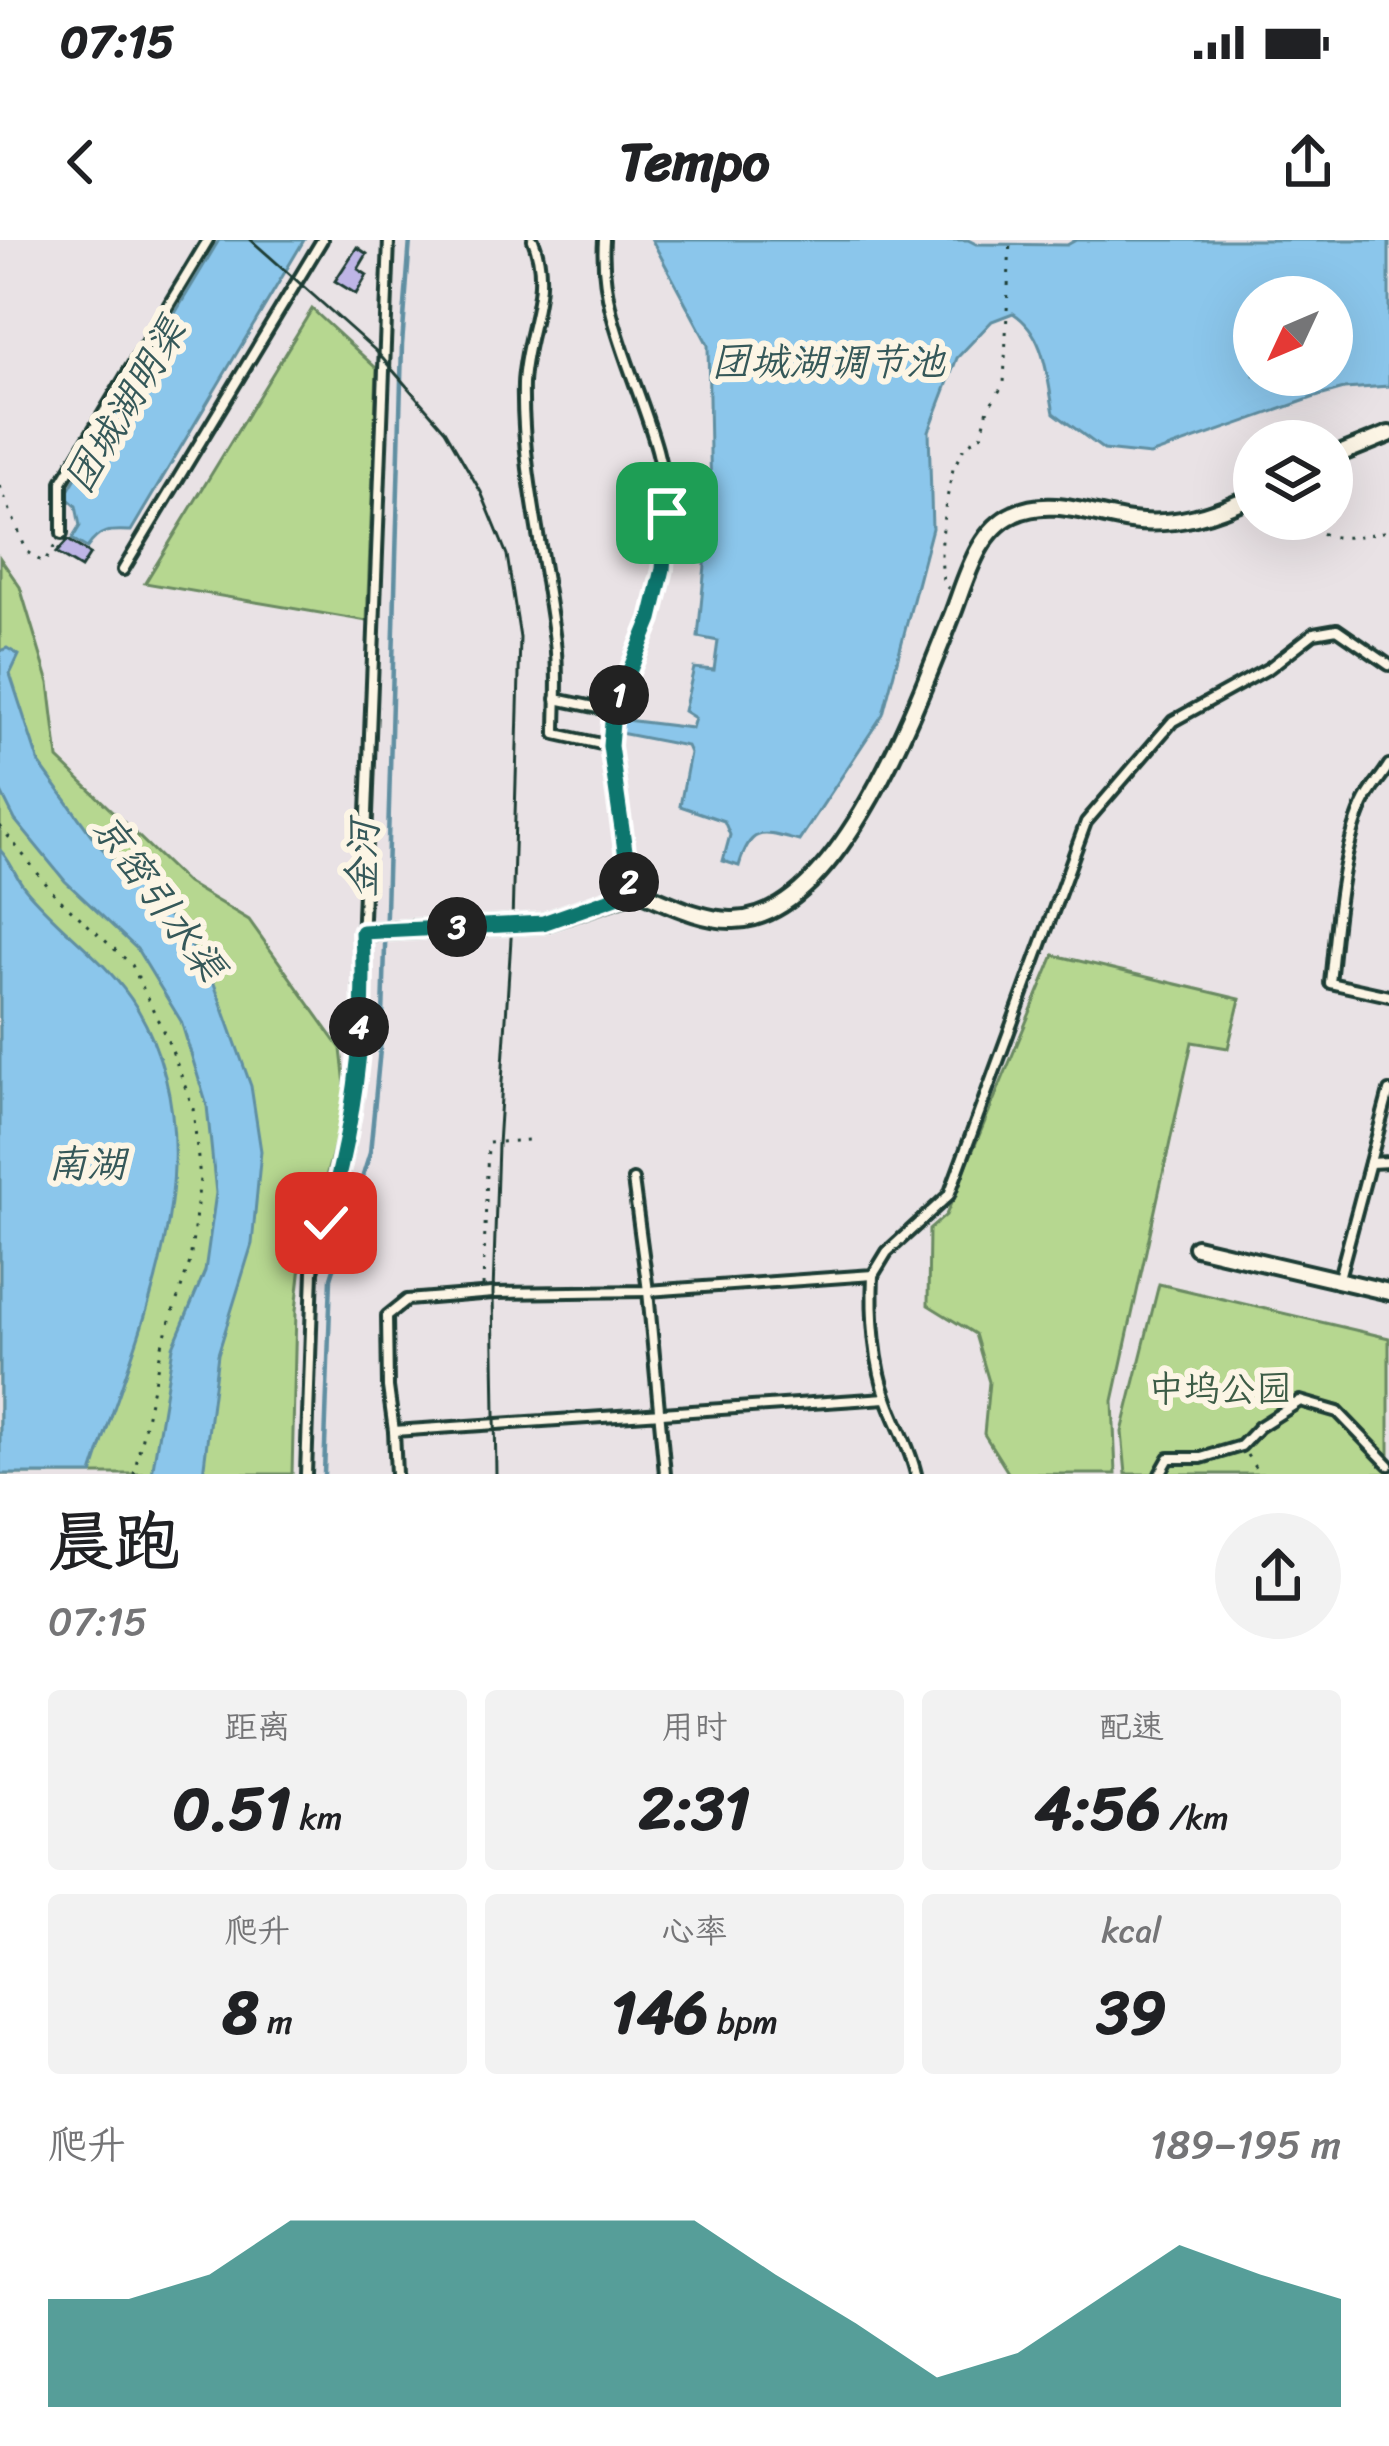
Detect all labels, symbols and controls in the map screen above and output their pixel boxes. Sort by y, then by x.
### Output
text: 07:15 [60,2,175,82]
text: Tempo [619,114,770,210]
icon: back [48,129,114,195]
icon: share [1275,129,1341,195]
north arrow [1233,276,1353,396]
map controls [1233,276,1353,540]
water label: 团城湖明渠 [45,301,206,506]
water label: 团城湖调节池 [711,327,947,396]
button: layers [1233,420,1353,540]
pin [616,462,718,564]
icon: arrive [634,480,700,546]
pin: 1 [589,665,649,725]
text: 1 [612,666,626,724]
water label: 京密引水渠 [74,798,246,999]
water label: 金河 [326,813,398,899]
pin: 2 [599,852,659,912]
text: 2 [619,853,639,911]
pin: 3 [427,897,487,957]
text: 3 [448,898,466,956]
pin: 4 [329,997,389,1057]
text: 4 [349,998,369,1056]
water label: 南湖 [48,1129,130,1198]
pin [275,1172,377,1274]
icon: check [293,1190,359,1256]
park label: 中坞公园 [1148,1357,1292,1421]
text: 晨跑 [48,1483,180,1600]
button: share [1215,1513,1341,1639]
text: 07:15 [48,1587,147,1656]
text: 距离 [225,1698,291,1756]
text: 用时 [662,1698,728,1756]
text: 配速 [1099,1698,1165,1756]
text: 0.51 [173,1756,291,1862]
text: 2:31 [639,1756,750,1862]
text: 4:56 [1034,1756,1161,1862]
text: km [291,1789,342,1847]
text: /km [1161,1789,1229,1847]
text: 爬升 [225,1902,291,1960]
text: 心率 [662,1902,728,1960]
text: kcal [1102,1902,1161,1960]
text: 8 [222,1960,259,2066]
text: 146 [611,1960,708,2066]
text: 39 [1097,1960,1166,2066]
text: m [259,1993,293,2051]
text: bpm [708,1993,778,2051]
text: 爬升 [48,2110,126,2179]
text: 189–195 m [1150,2110,1341,2179]

